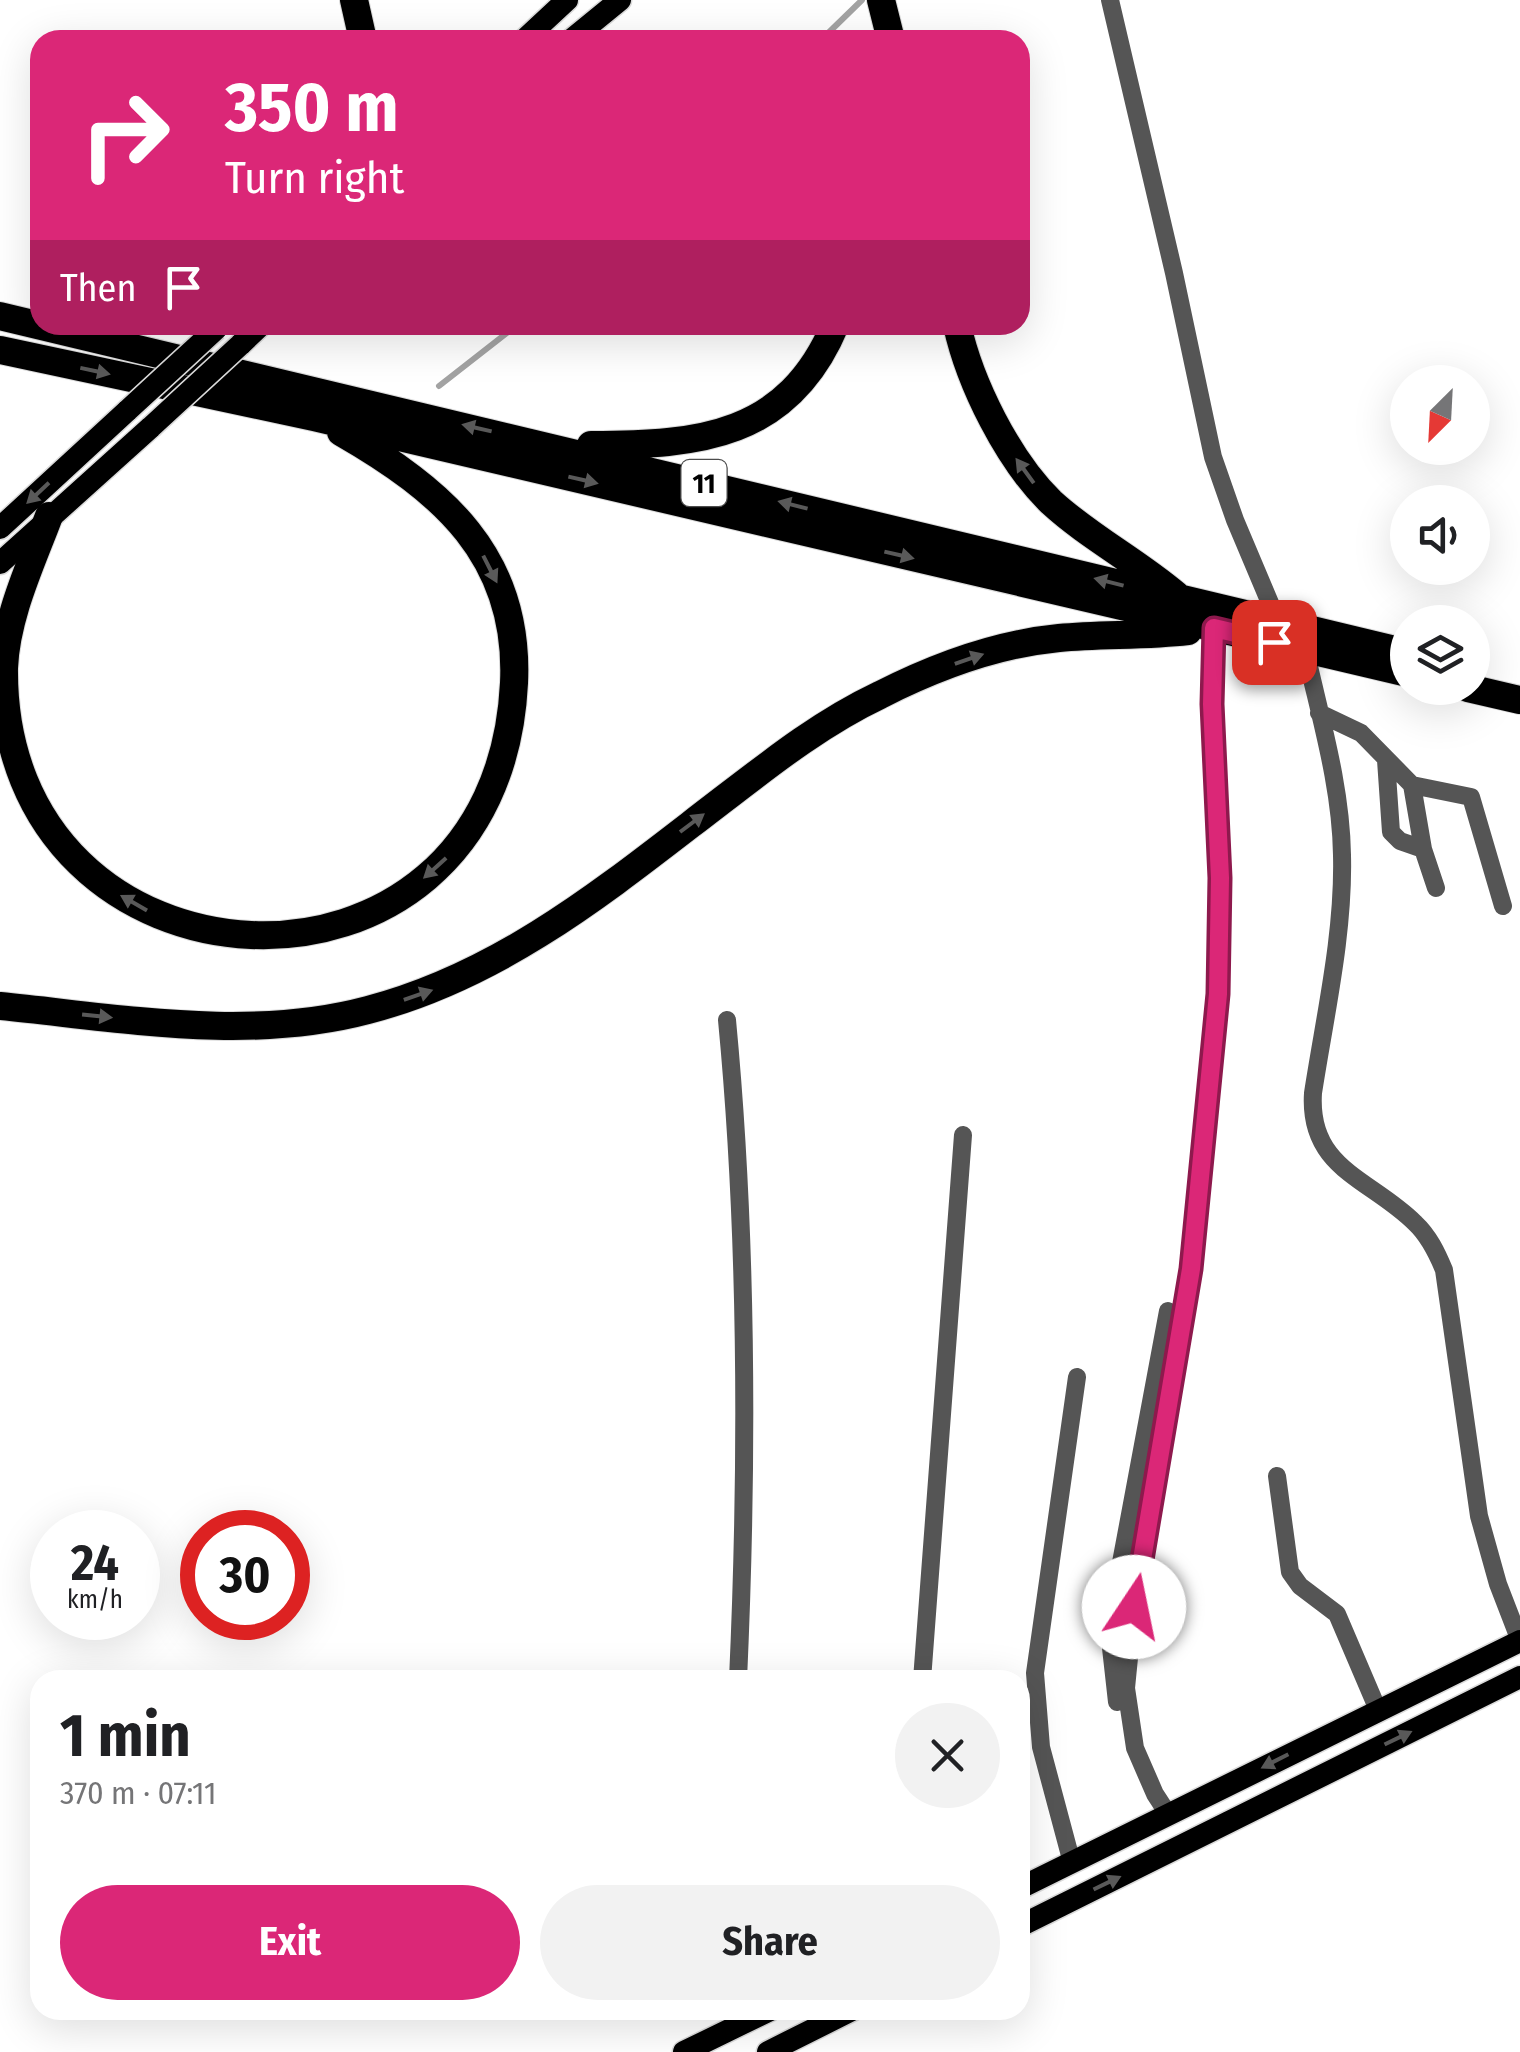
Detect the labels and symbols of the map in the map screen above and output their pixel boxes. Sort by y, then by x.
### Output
one-way arrow [80,364,111,380]
north arrow [1390,365,1490,465]
one-way arrow [461,420,492,435]
one-way arrow [1016,458,1036,484]
road number: 11 [682,460,726,506]
one-way arrow [568,473,599,488]
one-way arrow [27,481,51,504]
one-way arrow [777,497,808,512]
one-way arrow [884,548,915,563]
one-way arrow [481,554,498,583]
one-way arrow [1093,573,1124,589]
pin [1232,600,1317,685]
one-way arrow [955,650,985,665]
one-way arrow [679,813,705,834]
one-way arrow [423,856,448,878]
one-way arrow [120,895,148,912]
one-way arrow [403,987,433,1002]
one-way arrow [82,1008,113,1024]
speed limit sign: 30 [180,1510,310,1640]
position arrow [1082,1555,1186,1659]
one-way arrow [1384,1730,1413,1747]
one-way arrow [1261,1752,1290,1769]
one-way arrow [1093,1875,1122,1892]

